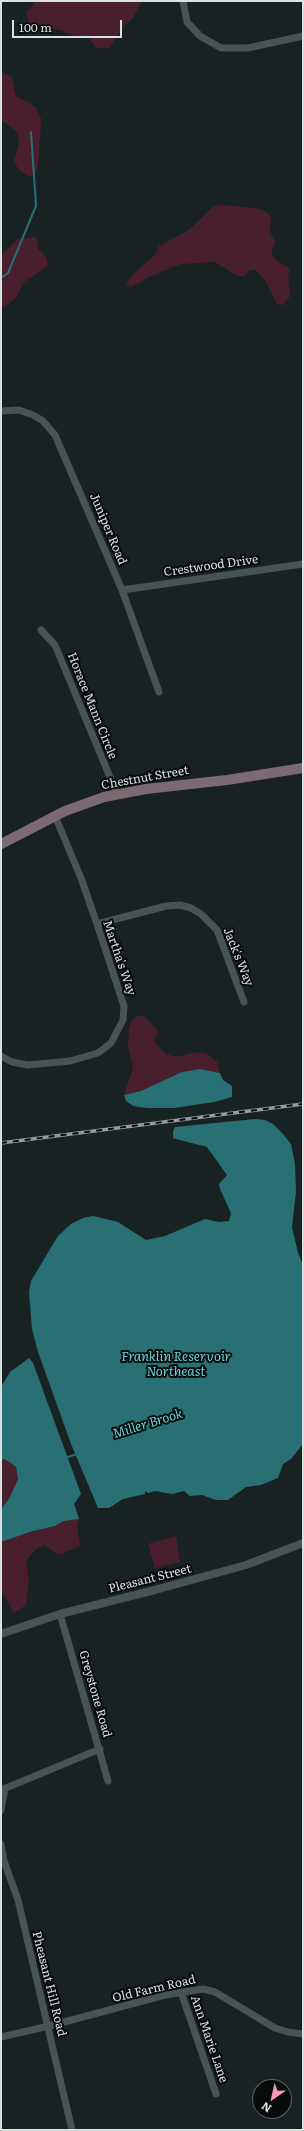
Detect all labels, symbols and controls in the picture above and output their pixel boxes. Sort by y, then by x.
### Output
scale bar [14,12,124,38]
text: 100 m [19,18,52,36]
street label: Juniper Road [86,491,130,567]
street label: Crestwood Drive [163,552,259,580]
street label: Horace Mann Circle [64,651,120,761]
street label: Chestnut Street [100,763,190,793]
street label: Martha's Way [99,919,139,997]
street label: Jack's Way [220,926,256,988]
water label: Franklin Reservoir Northeast [121,1349,231,1380]
water label: Miller Brook [111,1406,185,1442]
street label: Pleasant Street [107,1562,193,1596]
street label: Greystone Road [76,1649,114,1739]
street label: Pheasant Hill Road [29,1930,69,2038]
street label: Old Farm Road [111,1972,197,2006]
street label: Ann Marie Lane [187,1994,231,2084]
north arrow [252,2079,292,2119]
text: N [258,2099,274,2117]

